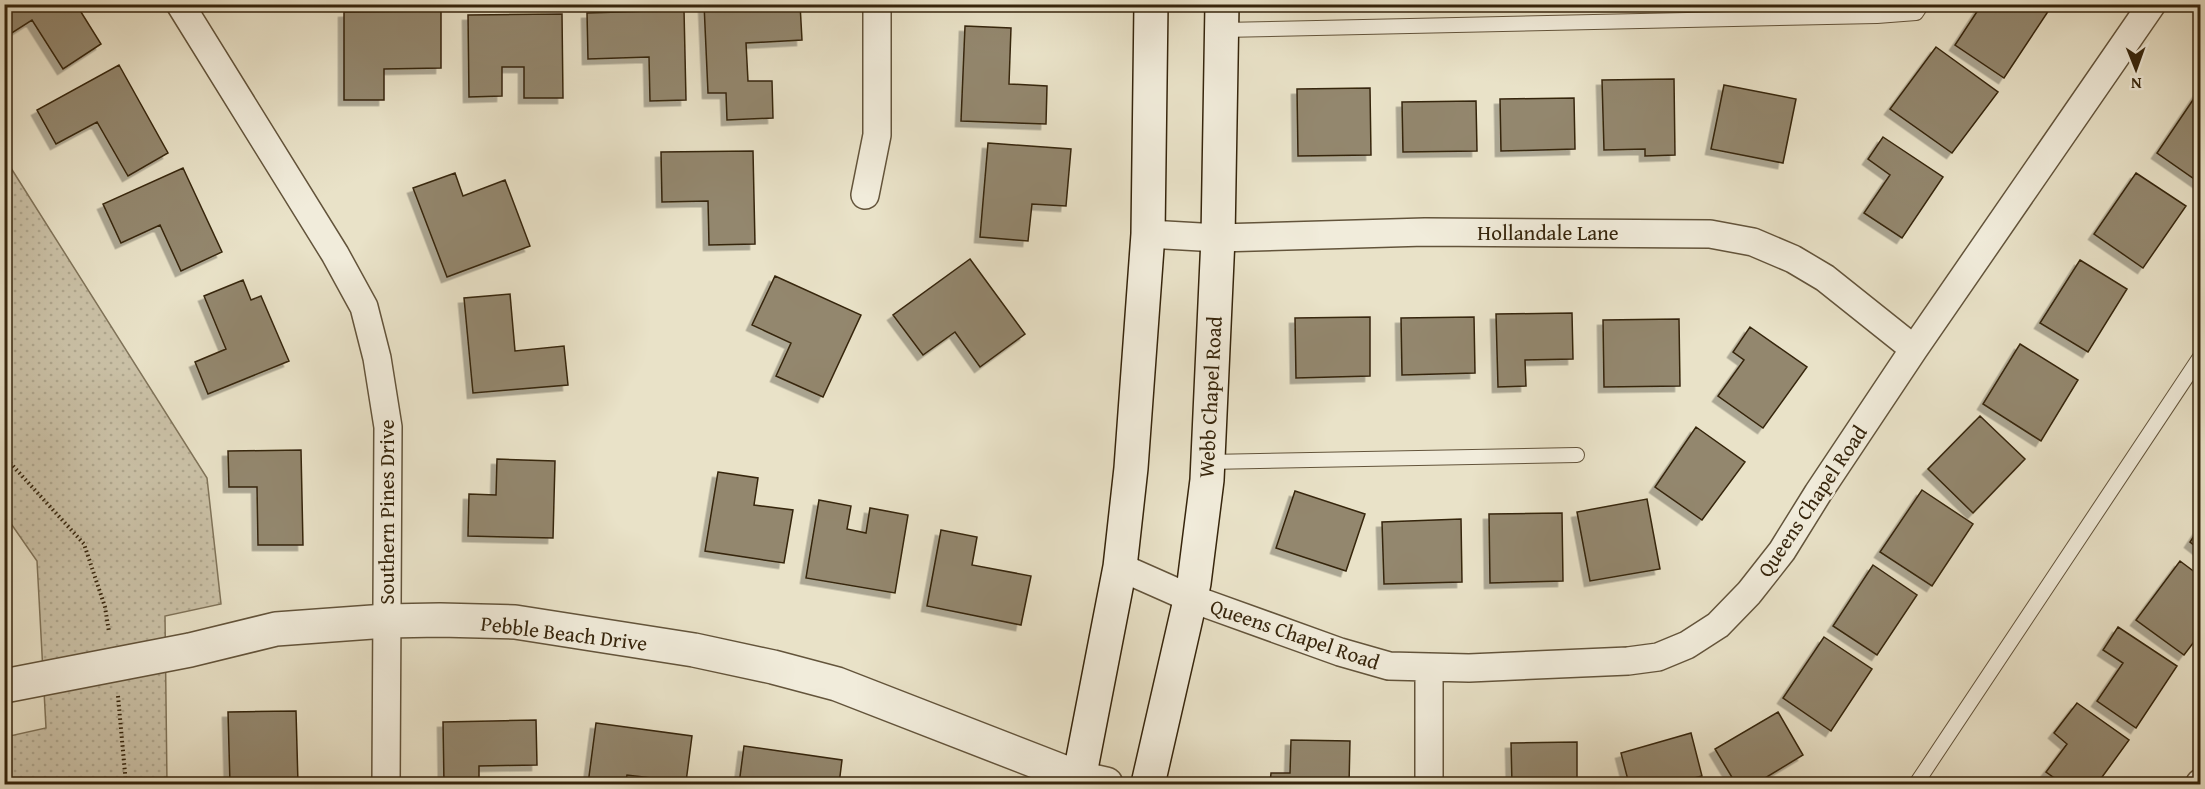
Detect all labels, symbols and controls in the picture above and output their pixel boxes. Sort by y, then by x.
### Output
north arrow [2106,39,2166,99]
text: N [2130,72,2142,96]
street label: Hollandale Lane [1477,217,1619,248]
street label: Webb Chapel Road [1190,315,1230,479]
street label: Queens Chapel Road [1750,418,1875,583]
street label: Southern Pines Drive [371,419,402,605]
street label: Queens Chapel Road [1206,590,1385,678]
street label: Pebble Beach Drive [479,607,649,659]

